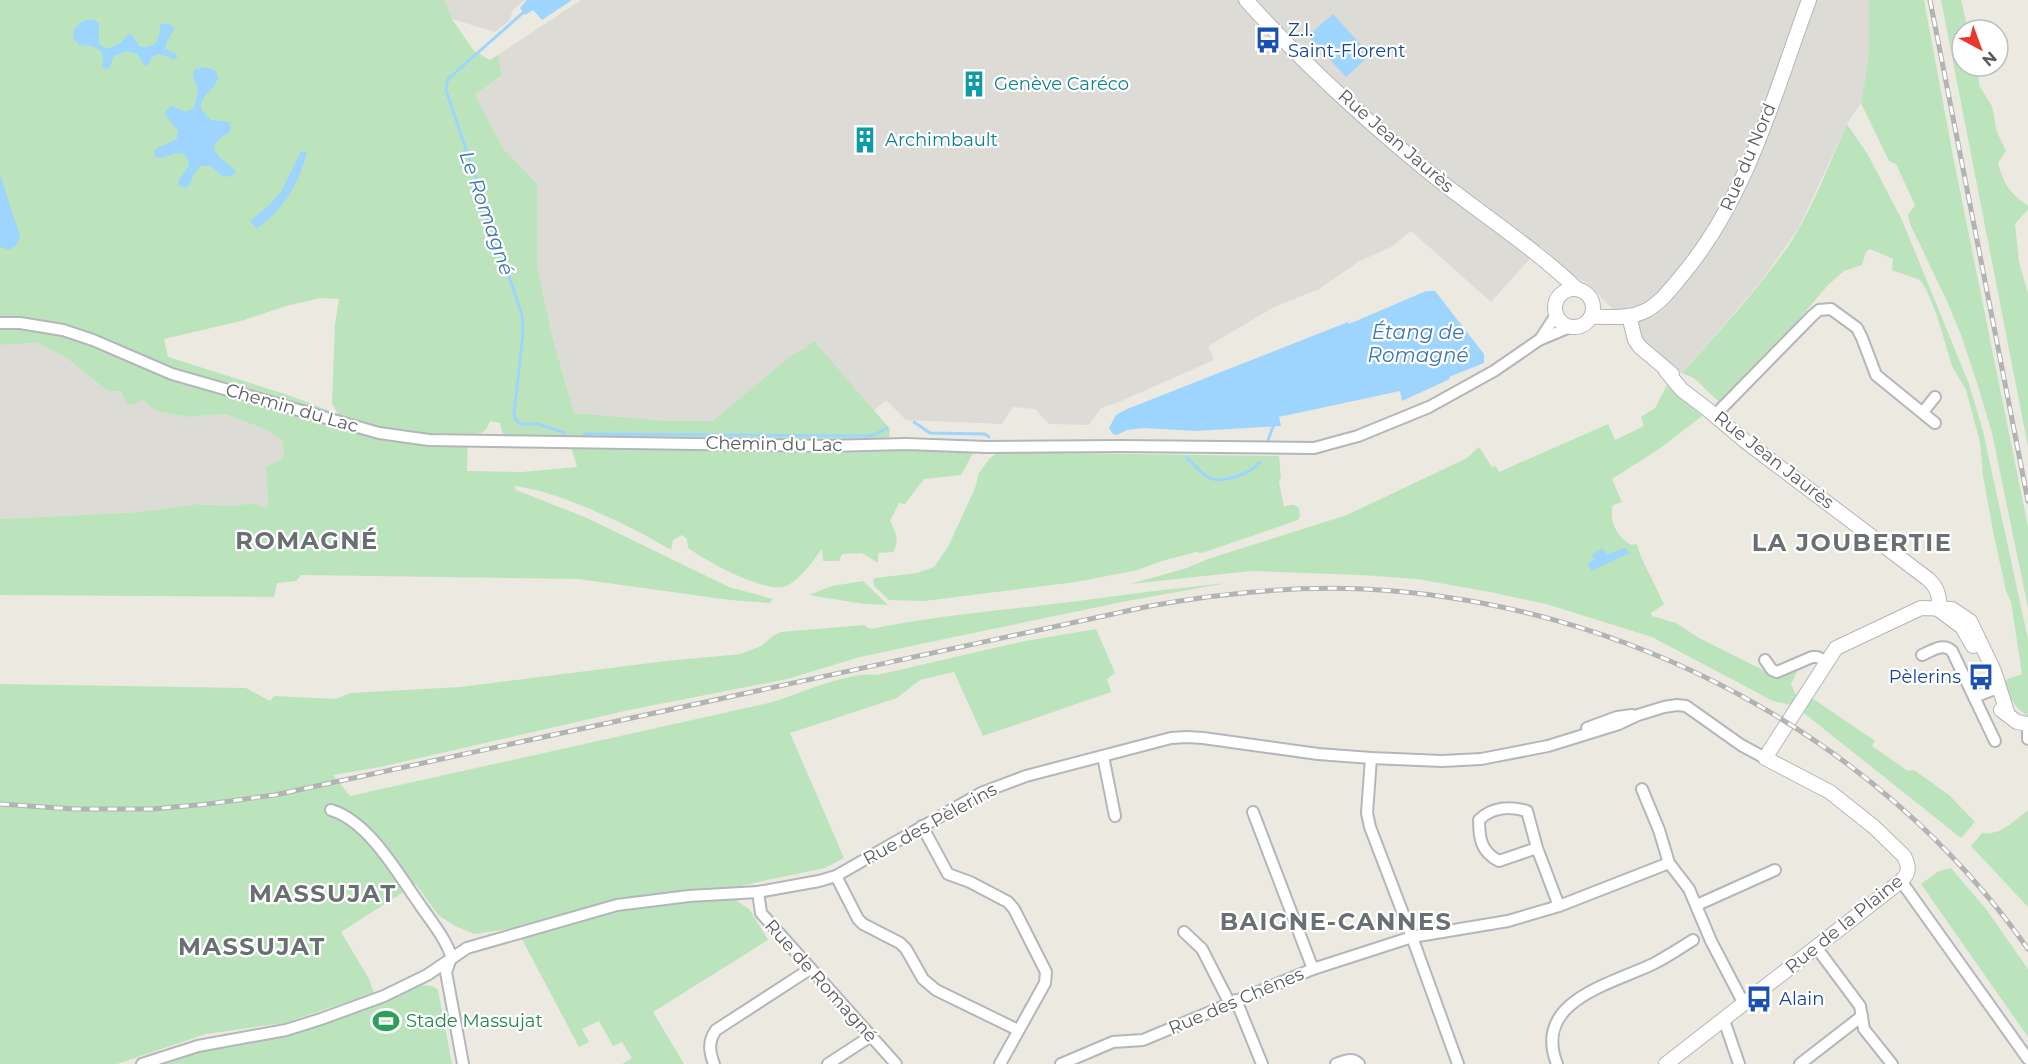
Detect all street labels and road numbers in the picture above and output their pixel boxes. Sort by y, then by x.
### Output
street label: Rue Jean Jaurès [1334,85,1459,197]
street label: Rue du Nord [1715,100,1781,214]
street label: Chemin du Lac [223,379,361,437]
street label: Rue Jean Jaurès [1710,406,1839,514]
street label: Chemin du Lac [705,432,843,456]
street label: Rue des Pèlerins [859,778,1001,870]
street label: Rue de la Plaine [1781,870,1907,978]
street label: Rue de Romagné [760,915,882,1047]
street label: Rue des Chênes [1165,962,1307,1039]

